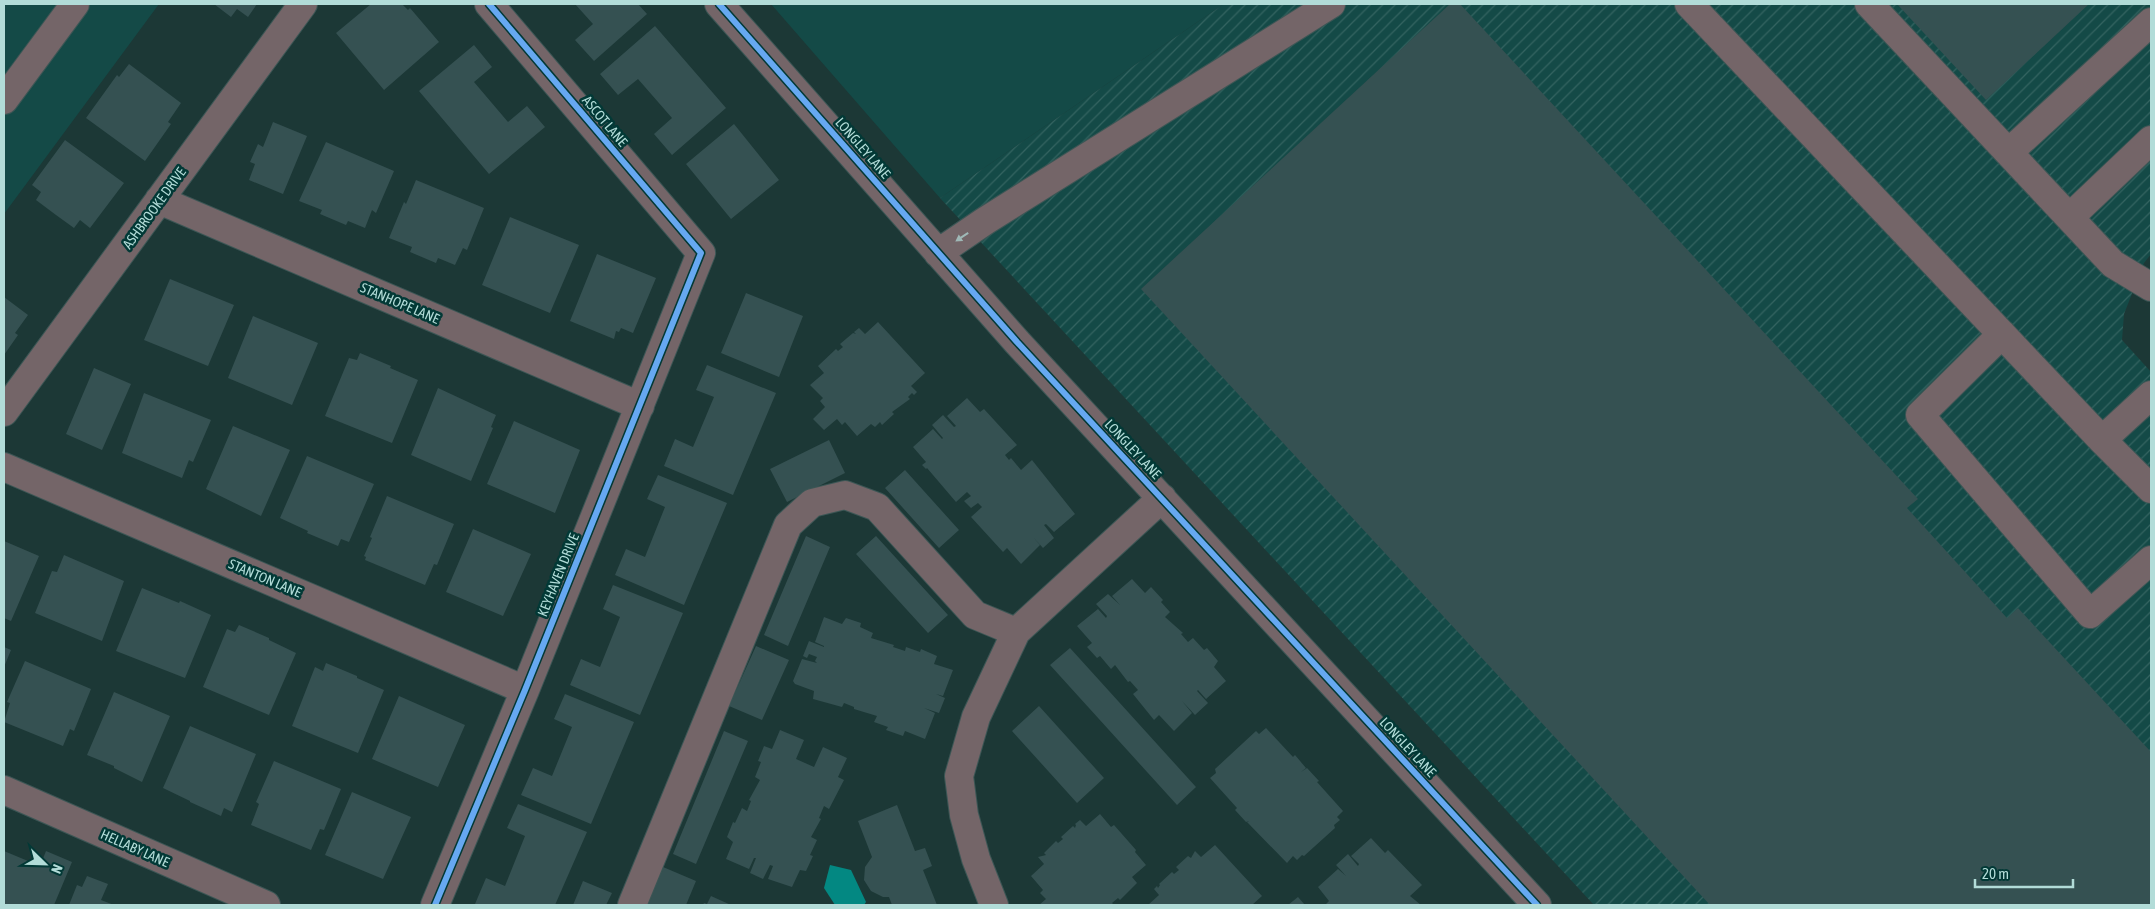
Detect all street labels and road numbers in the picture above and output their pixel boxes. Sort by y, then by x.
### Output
street label: ASCOT LANE [579,92,631,150]
street label: LONGLEY LANE [832,114,894,182]
street label: ASHBROOKE DRIVE [119,164,189,252]
street label: STANHOPE LANE [358,279,442,327]
street label: LONGLEY LANE [1102,416,1164,482]
street label: KEYHAVEN DRIVE [534,531,582,619]
street label: STANTON LANE [226,556,304,600]
street label: LONGLEY LANE [1377,714,1439,780]
street label: HELLABY LANE [98,826,172,870]

